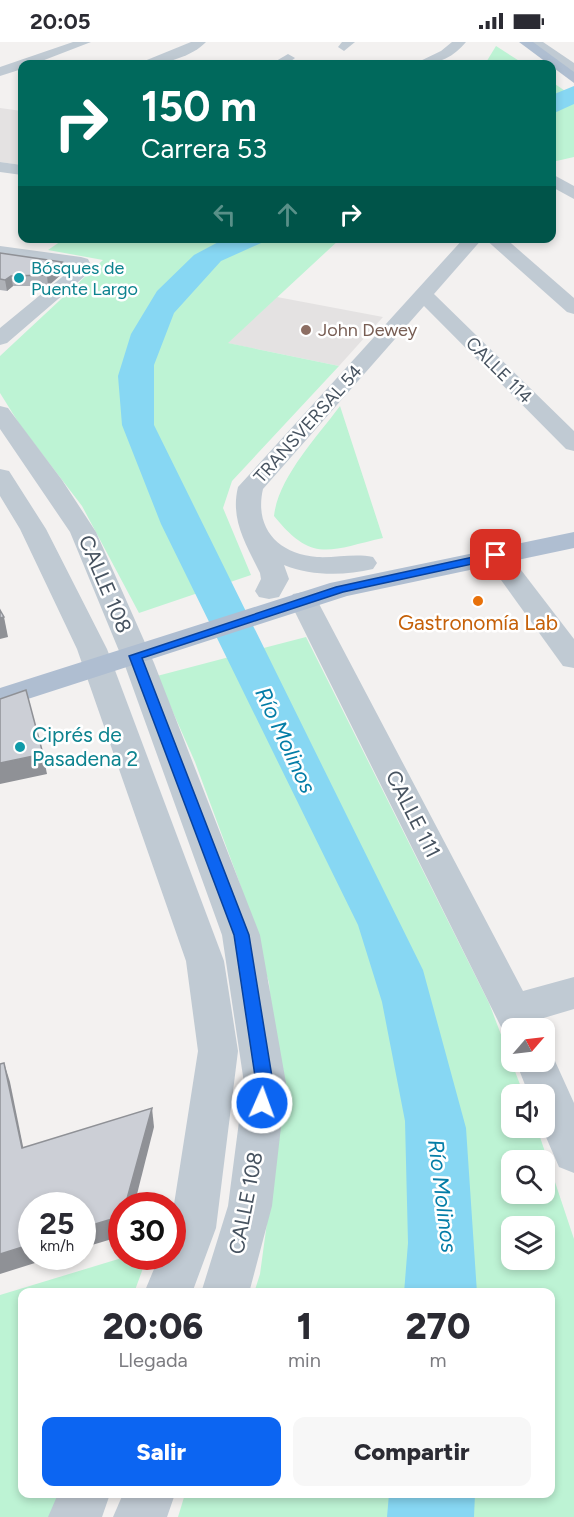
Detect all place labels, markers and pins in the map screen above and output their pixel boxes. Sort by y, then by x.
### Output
place label: Bósques de Puente Largo [31,257,138,300]
marker: Bósques de Puente Largo [12,271,26,285]
place label: John Dewey [318,319,418,341]
marker: John Dewey [299,323,313,337]
pin [470,529,521,580]
marker: Gastronomía Lab [471,594,485,608]
place label: Gastronomía Lab [398,610,558,635]
place label: Ciprés de Pasadena 2 [32,722,138,771]
marker: Ciprés de Pasadena 2 [13,740,27,754]

